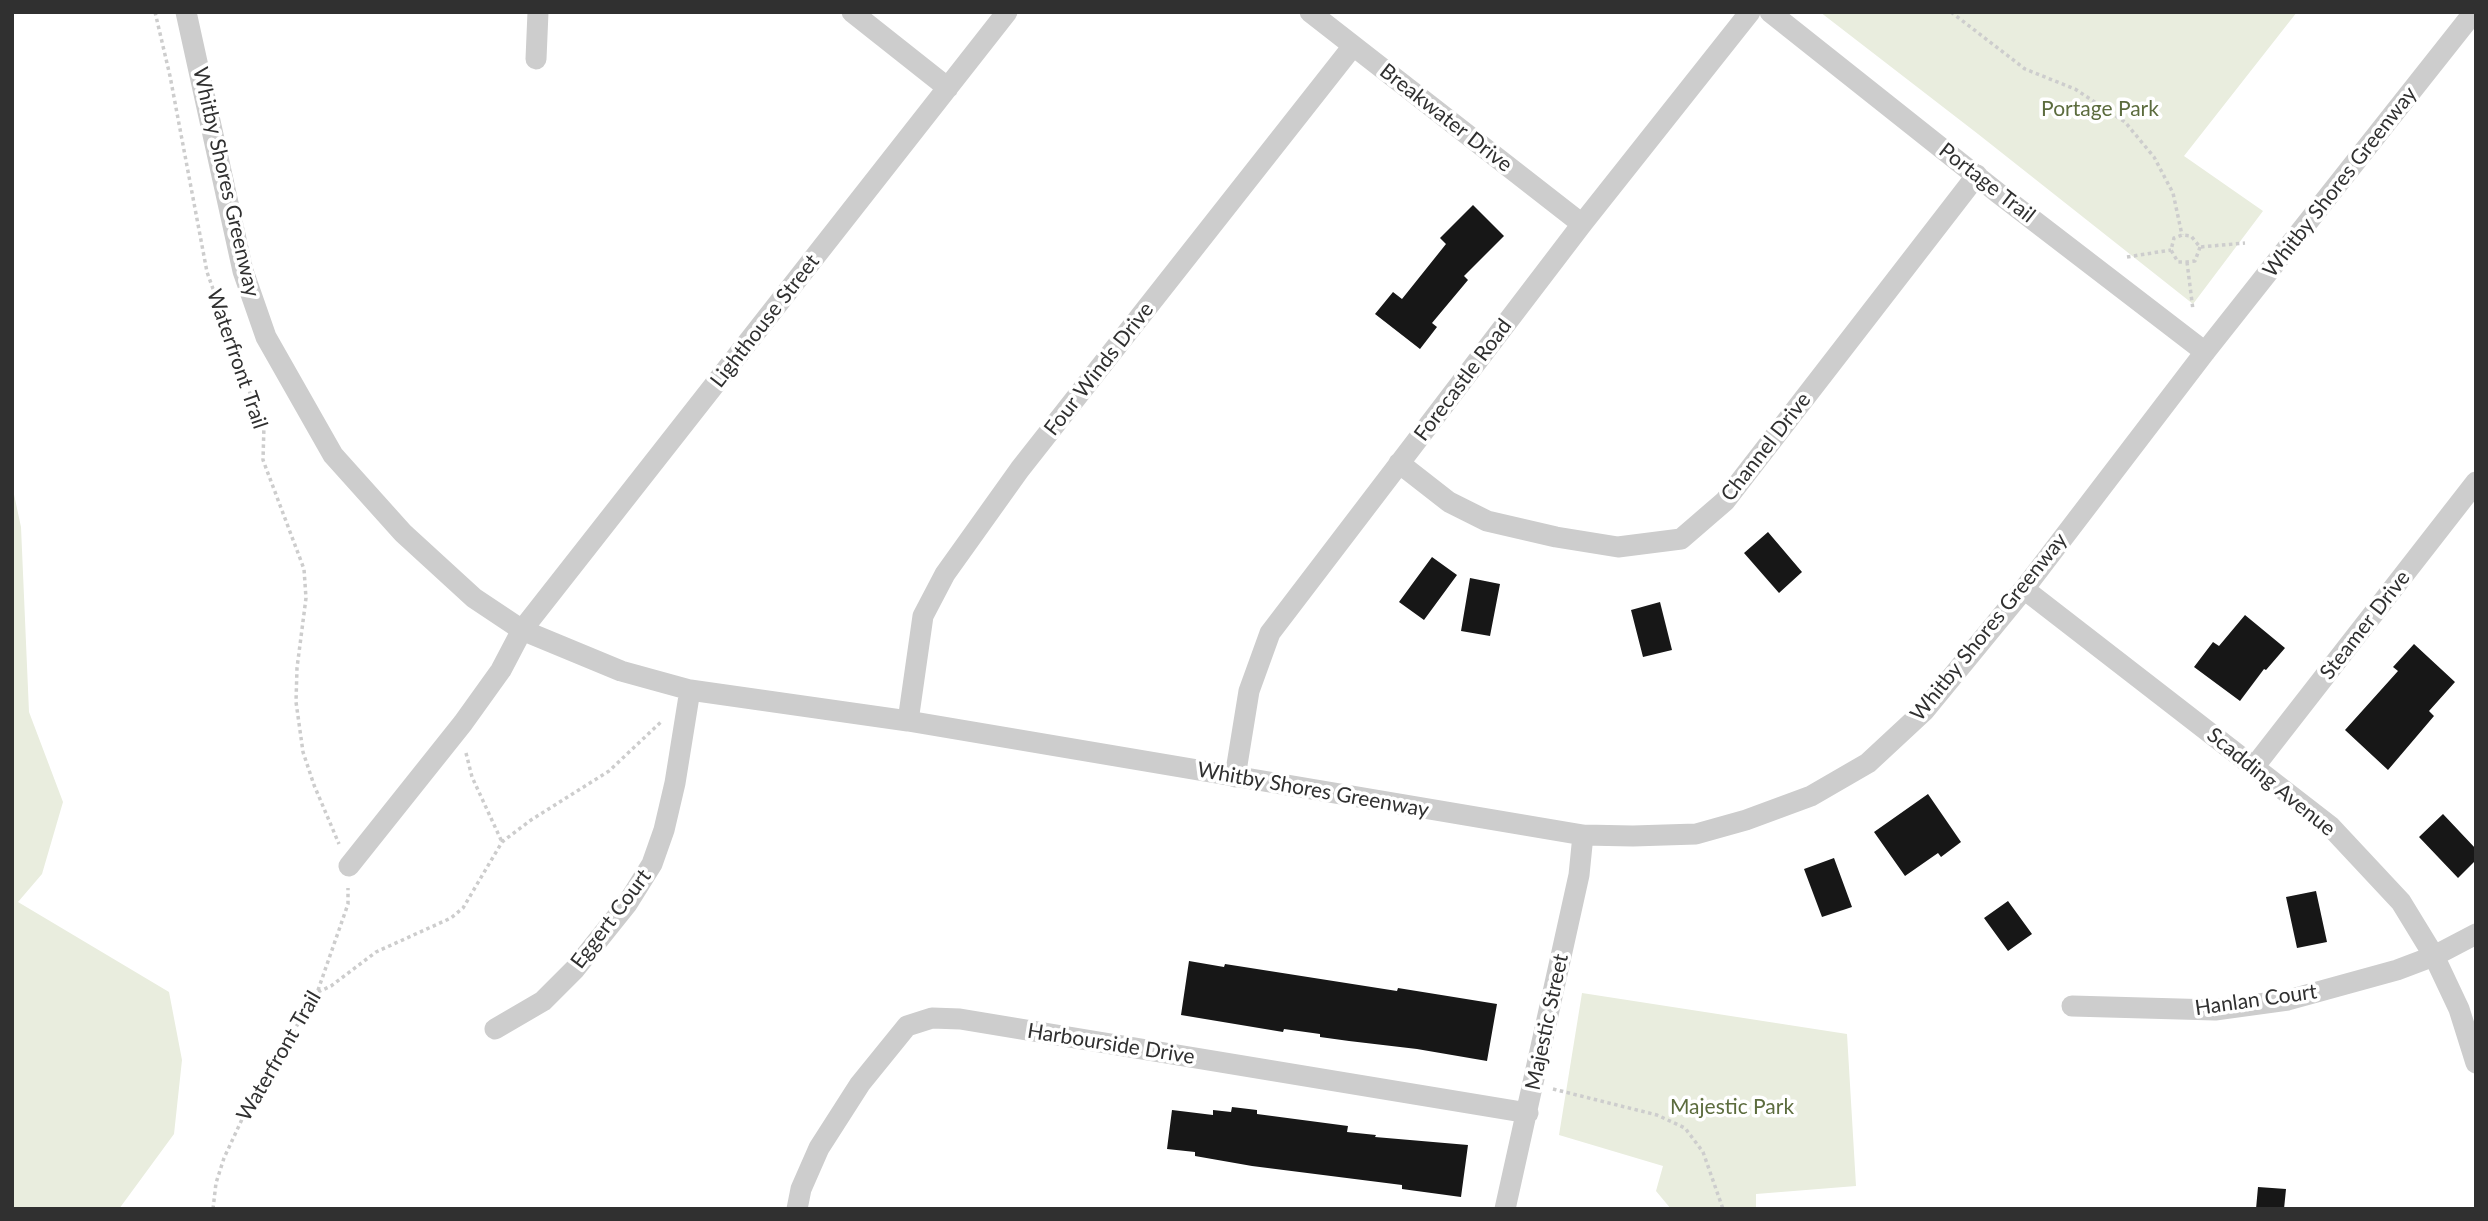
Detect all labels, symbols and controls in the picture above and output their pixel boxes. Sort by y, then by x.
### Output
street label: Breakwater Drive [1375,58,1517,178]
street label: Whitby Shores Greenway [187,65,265,299]
street label: Whitby Shores Greenway [2258,82,2422,282]
park label: Portage Park [2041,96,2159,122]
street label: Portage Trail [1934,138,2040,228]
street label: Lighthouse Street [705,249,825,393]
street label: Waterfront Trail [201,286,273,432]
street label: Four Winds Drive [1039,297,1159,441]
street label: Forecastle Road [1409,314,1517,446]
street label: Channel Drive [1716,388,1816,506]
street label: Whitby Shores Greenway [1905,528,2073,726]
street label: Steamer Drive [2315,565,2415,685]
street label: Scadding Avenue [2202,723,2340,841]
street label: Whitby Shores Greenway [1195,757,1431,823]
street label: Eggert Court [566,864,656,974]
street label: Majestic Street [1520,952,1574,1092]
street label: Hanlan Court [2193,979,2319,1021]
street label: Waterfront Trail [232,986,326,1126]
street label: Harbourside Drive [1025,1018,1197,1070]
park label: Majestic Park [1670,1094,1794,1120]

